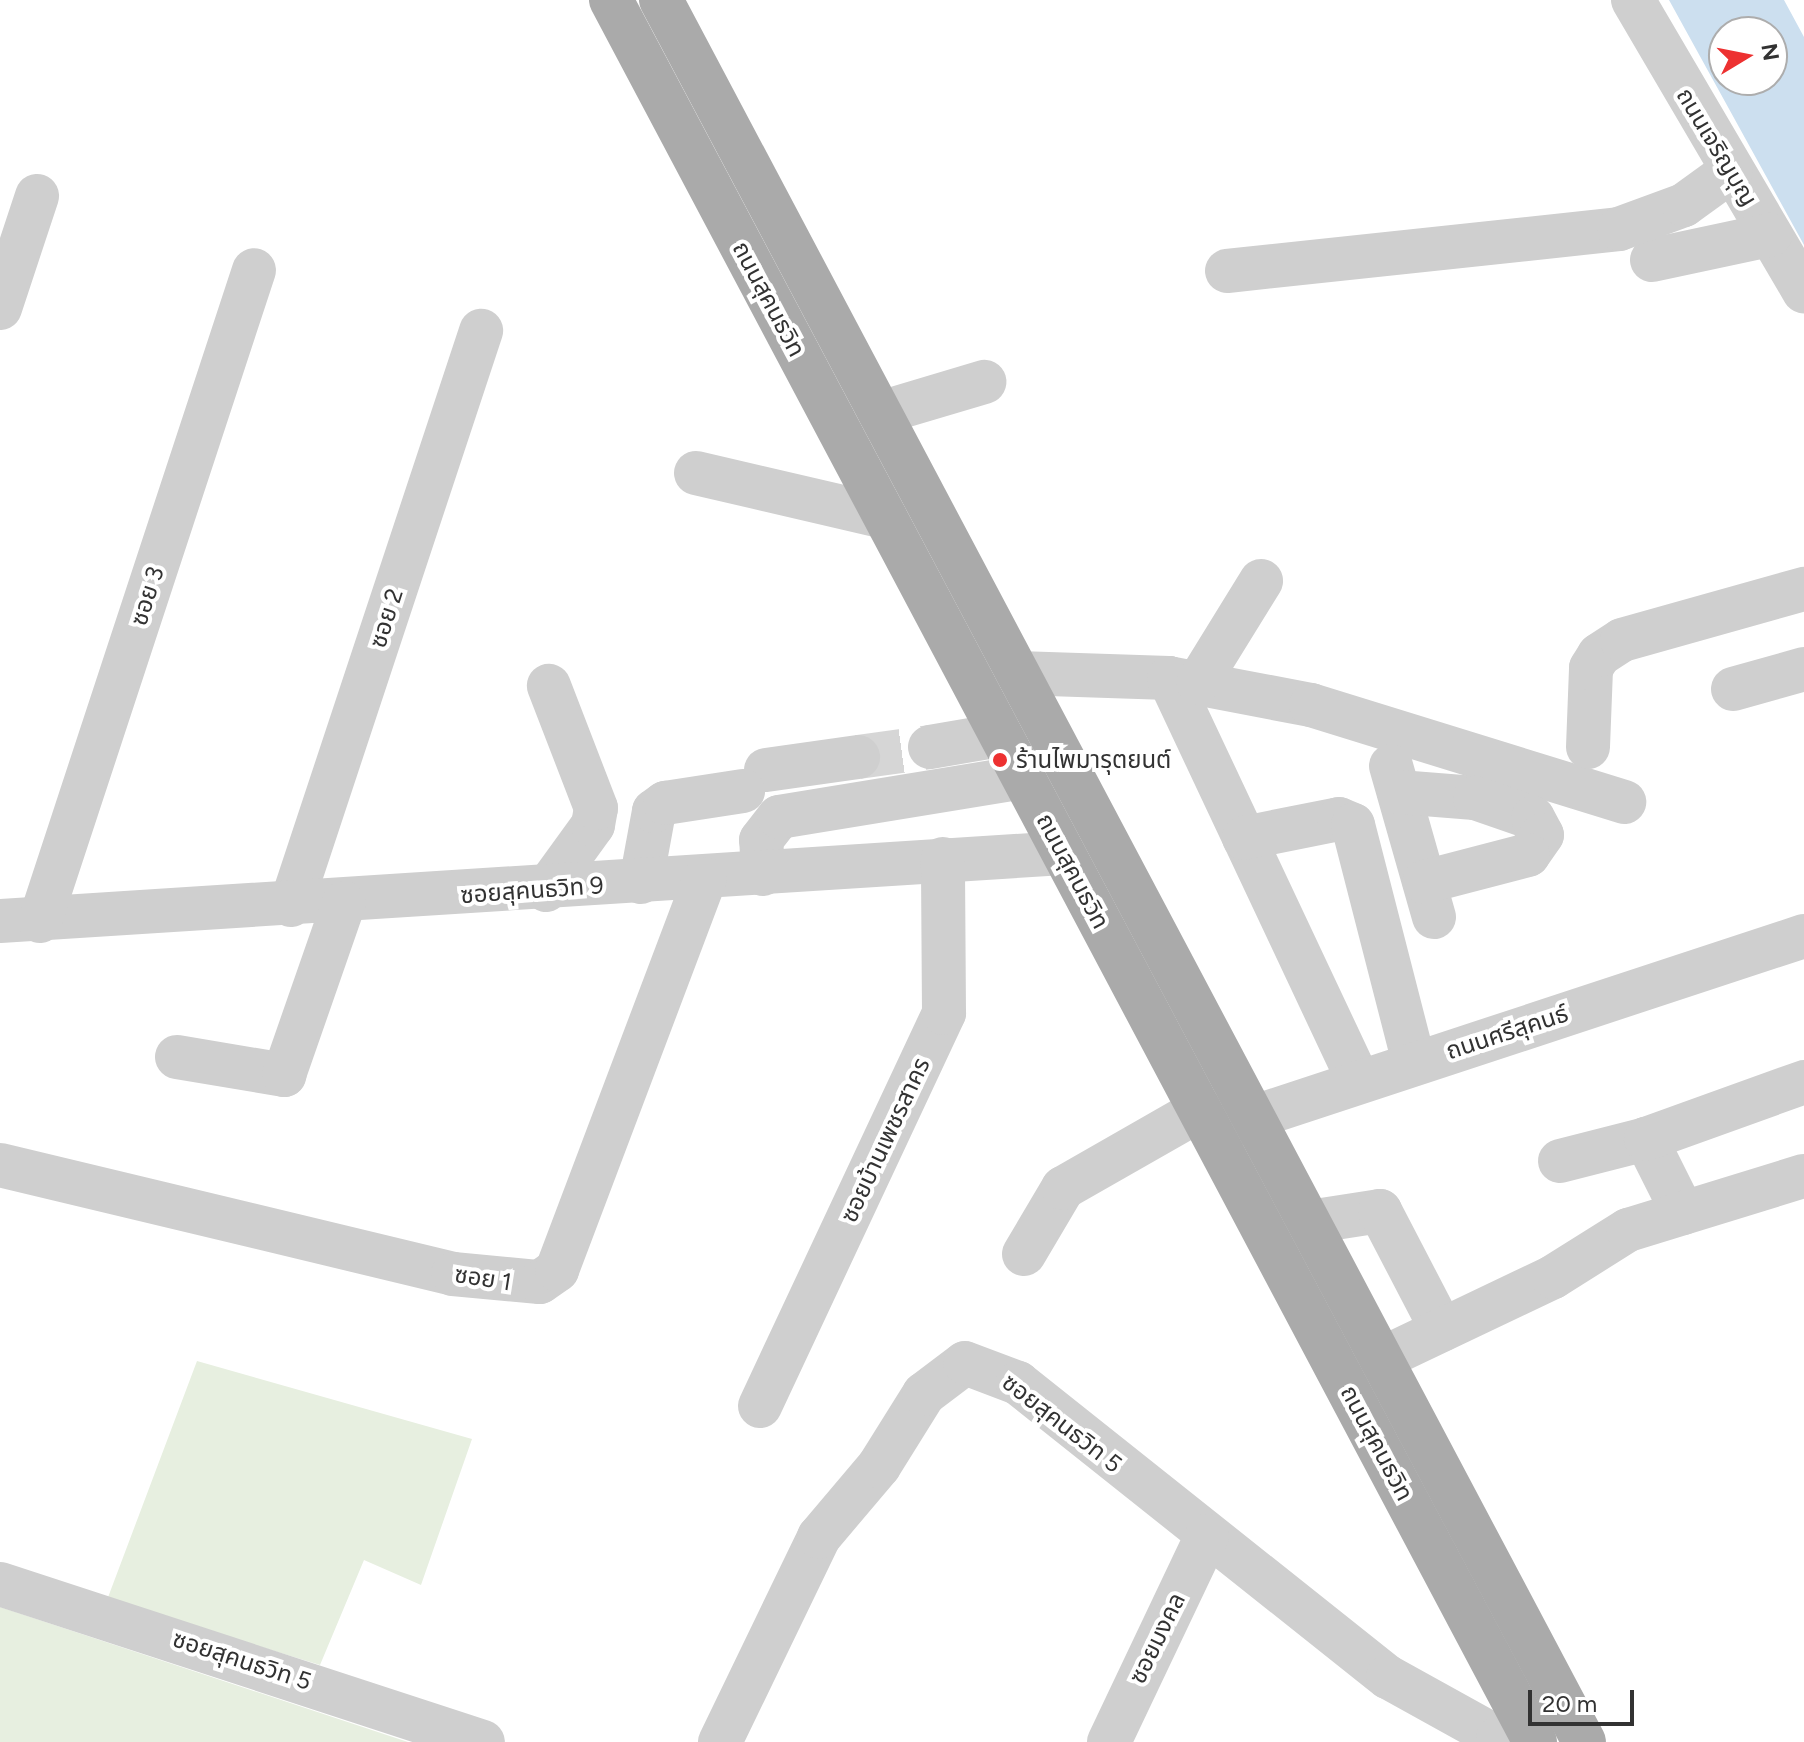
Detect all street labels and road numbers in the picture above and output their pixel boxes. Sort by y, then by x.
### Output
street label: ถนนเจริญบุญ [1670,83,1764,211]
street label: ถนนสุคนธวิท [727,236,811,362]
street label: ซอย 3 [124,563,170,629]
street label: ซอย 2 [363,585,409,651]
street label: ถนนสุคนธวิท [1031,808,1115,934]
street label: ซอยสุคนธวิท 9 [459,871,605,909]
street label: ถนนศรีสุคนธ์ [1442,999,1572,1065]
street label: ซอยบ้านเพชรสาคร [834,1053,936,1227]
street label: ซอย 1 [452,1259,514,1297]
street label: ซอยสุคนธวิท 5 [996,1367,1128,1479]
street label: ถนนสุคนธวิท [1335,1380,1419,1506]
street label: ซอยมงคล [1123,1588,1191,1688]
street label: ซอยสุคนธวิท 5 [169,1624,315,1696]

